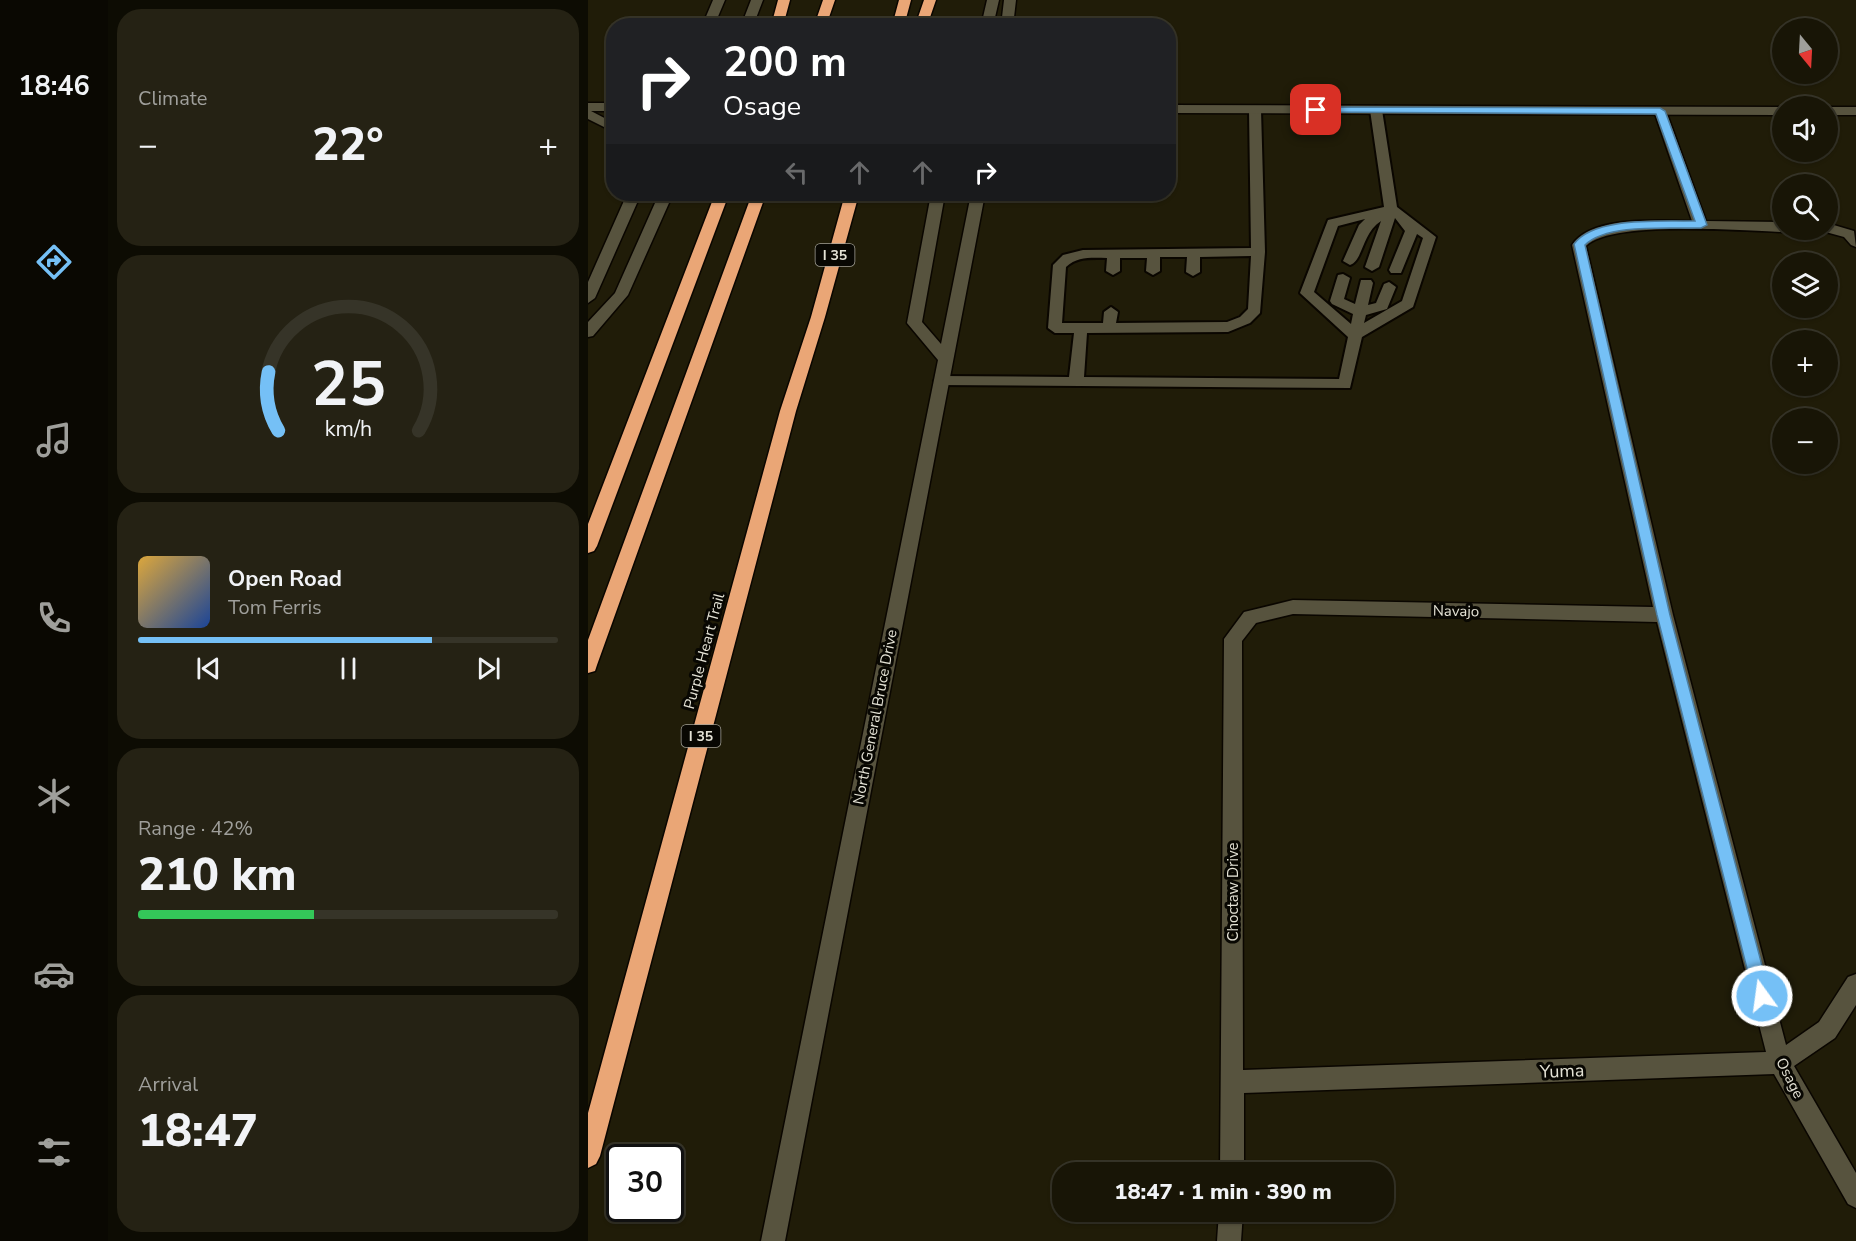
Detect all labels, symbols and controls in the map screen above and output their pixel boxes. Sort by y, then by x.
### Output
north arrow [1772,18,1838,84]
map controls [1772,18,1838,474]
text: 200 m [723,34,847,91]
icon: right [624,42,702,120]
text: 18:46 [18,68,90,105]
pin [1290,84,1341,135]
text: Climate [138,85,207,112]
text: Osage [723,88,801,125]
icon: arrive [1299,93,1332,126]
button: sound [1772,96,1838,162]
text: 22° [312,115,384,176]
text: − [138,123,158,168]
text: + [538,123,558,168]
icon: left [780,156,813,189]
icon: ahead [843,156,876,189]
icon: ahead [906,156,939,189]
icon: right [969,156,1002,189]
button: search [1772,174,1838,240]
icon: directions [33,241,75,283]
road number: I 35 [816,244,854,266]
button: layers [1772,252,1838,318]
button: + [1772,330,1838,396]
text: 25 [311,342,385,427]
button: − [1772,408,1838,474]
text: km/h [324,415,372,445]
icon: music [33,419,75,461]
text: Open Road [228,564,342,594]
street label: Purple Heart Trail [679,590,729,711]
text: Tom Ferris [228,594,322,621]
icon: phone [33,597,75,639]
street label: Navajo [1433,601,1479,621]
street label: North General Bruce Drive [848,628,902,806]
icon: previous [192,652,225,685]
icon: pause [332,652,365,685]
icon: next [472,652,505,685]
road number: I 35 [682,725,720,747]
icon: climate [33,775,75,817]
text: Range · 42% [138,815,253,842]
street label: Choctaw Drive [1223,842,1243,942]
text: 210 km [138,845,297,906]
icon: car [33,953,75,995]
position arrow [1730,964,1794,1028]
street label: Osage [1771,1054,1809,1102]
street label: Yuma [1538,1058,1585,1084]
text: Arrival [138,1071,198,1098]
text: 18:47 [138,1101,258,1162]
icon: filters [33,1131,75,1173]
speed limit sign: 30 [606,1144,684,1222]
text: 18:47 · 1 min · 390 m [1114,1177,1332,1207]

